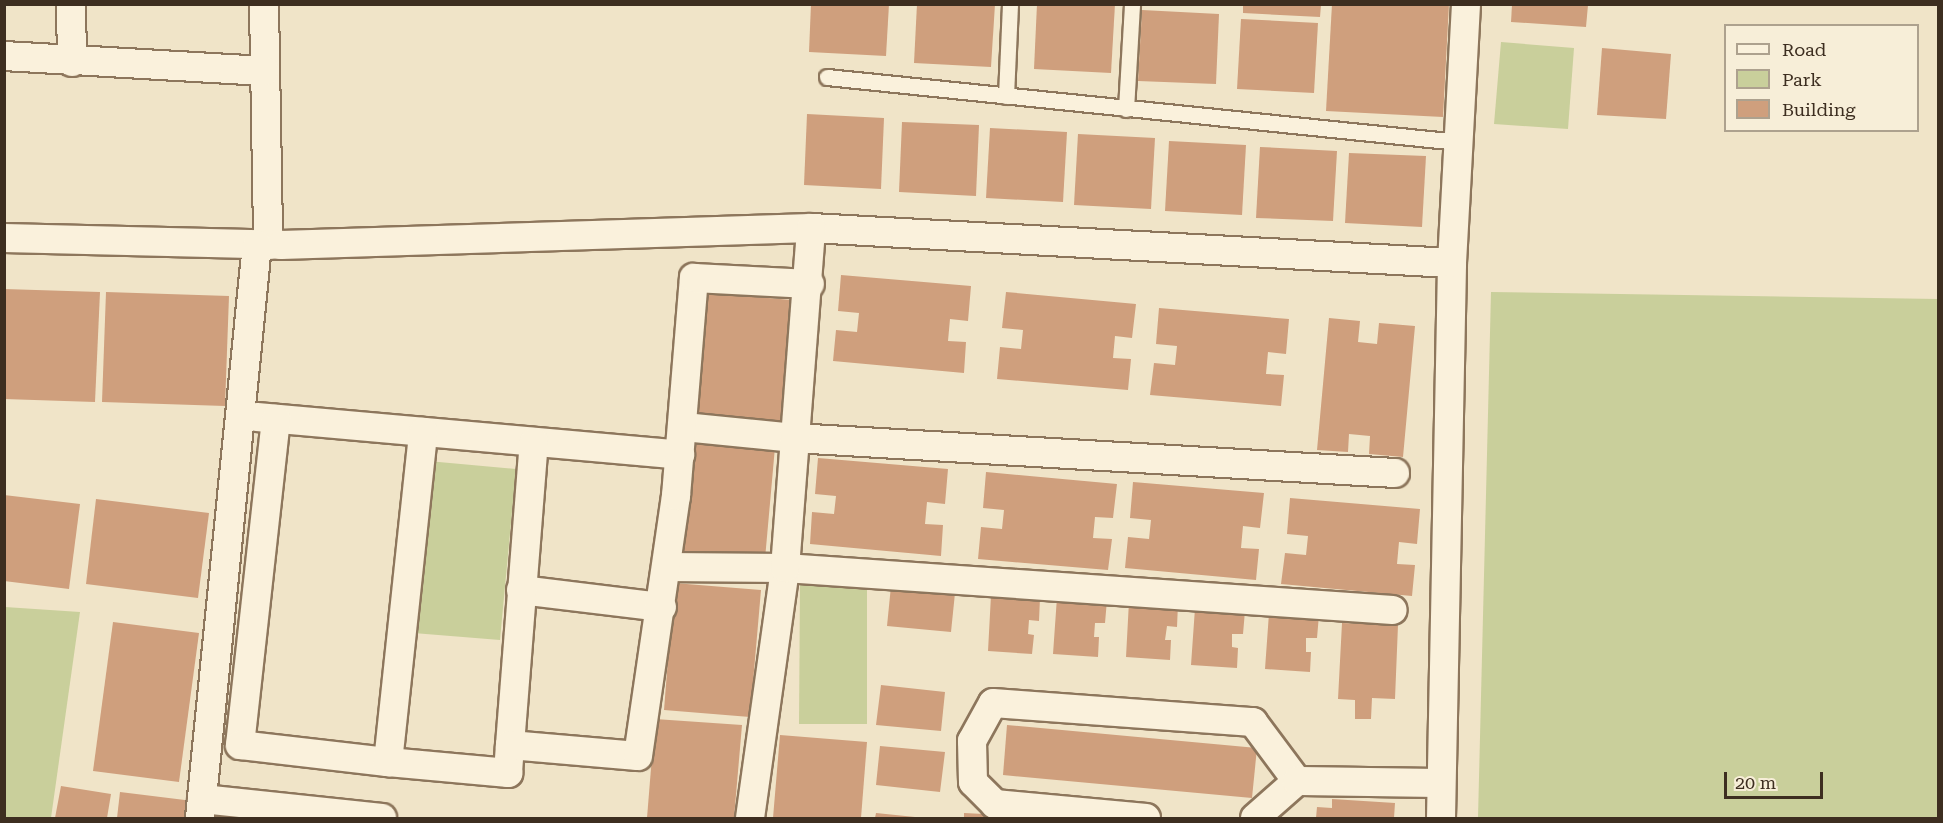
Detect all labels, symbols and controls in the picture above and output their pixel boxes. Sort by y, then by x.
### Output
legend [1724,24,1919,132]
text: Road [1782,39,1826,60]
text: Park [1782,69,1822,90]
text: Building [1782,99,1856,120]
scale bar [1727,760,1826,798]
text: 20 m [1735,772,1776,793]

